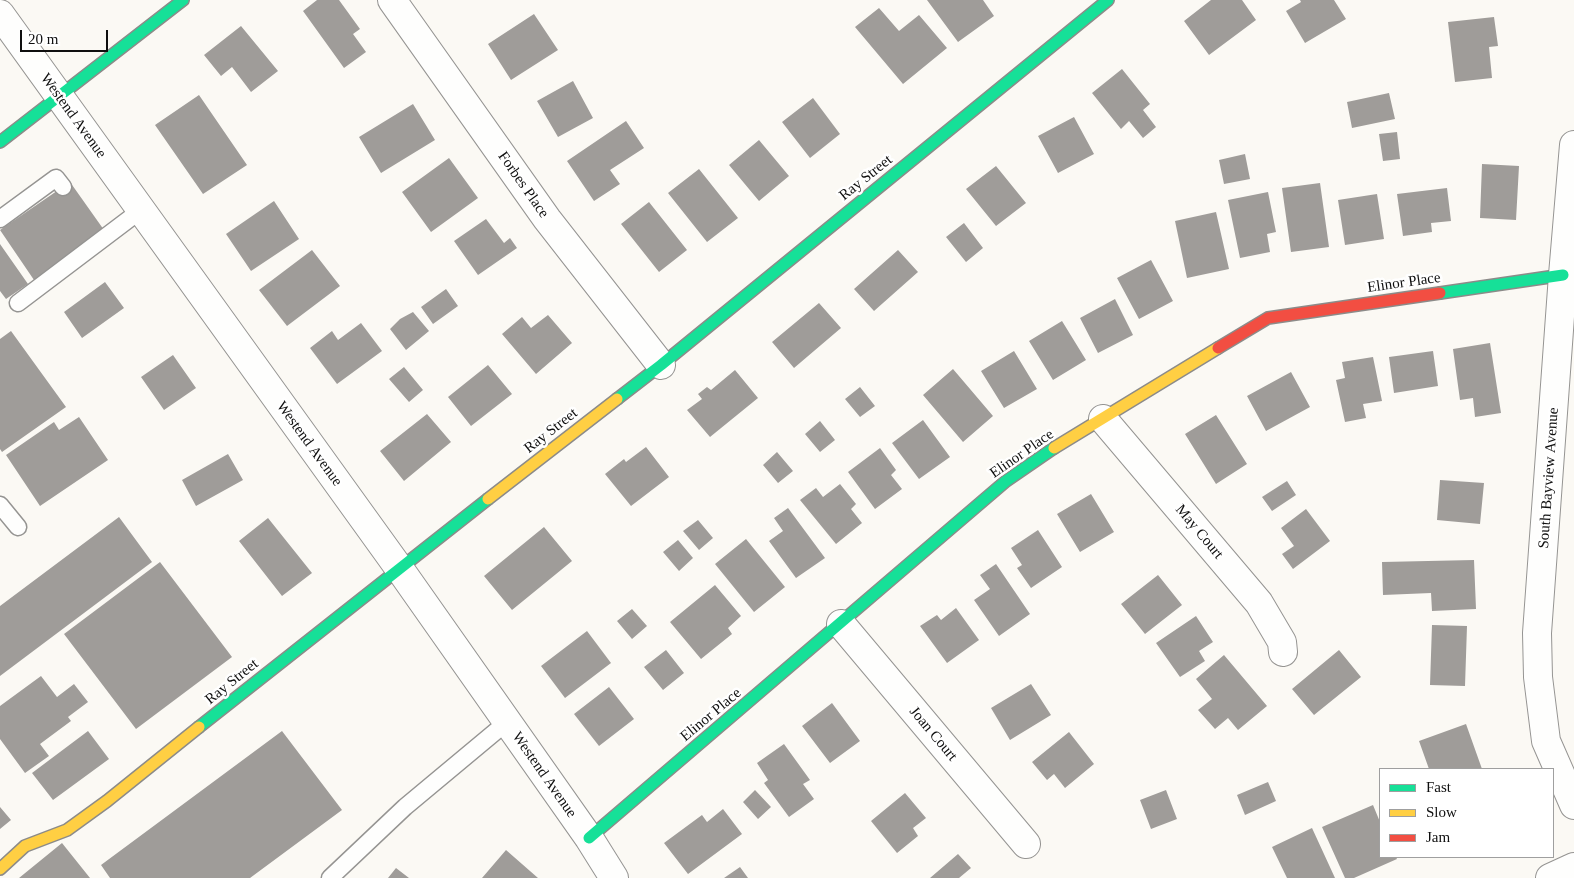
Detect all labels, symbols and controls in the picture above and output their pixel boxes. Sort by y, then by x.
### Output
scale bar [22,20,110,52]
text: 20 m [28,31,58,47]
street label: Westend Avenue [36,70,110,162]
street label: Forbes Place [494,148,552,222]
street label: Ray Street [836,151,896,205]
street label: Elinor Place [1366,269,1442,297]
street label: Westend Avenue [272,398,346,490]
street label: Ray Street [521,405,581,457]
street label: South Bayview Avenue [1535,407,1563,549]
street label: Elinor Place [987,425,1057,483]
street label: May Court [1171,501,1227,563]
street label: Ray Street [202,655,262,709]
street label: Elinor Place [677,684,745,746]
street label: Joan Court [905,703,961,765]
street label: Westend Avenue [508,729,580,821]
legend [1379,768,1554,858]
text: Fast [1426,779,1451,795]
text: Slow [1426,804,1457,820]
text: Jam [1426,829,1450,845]

